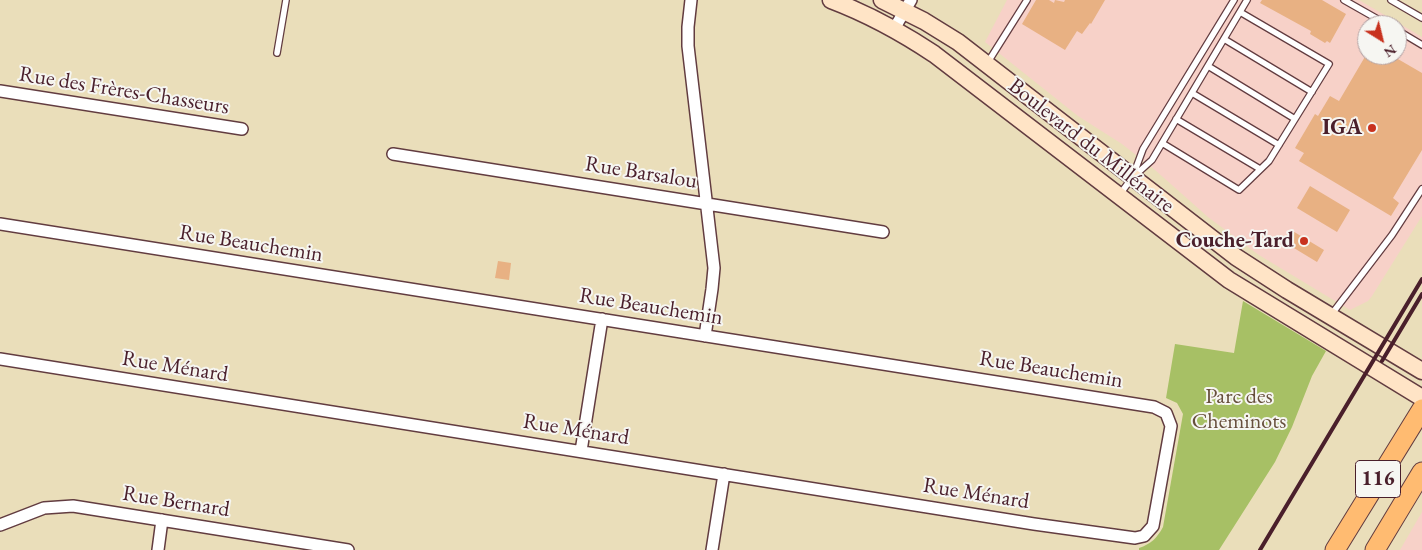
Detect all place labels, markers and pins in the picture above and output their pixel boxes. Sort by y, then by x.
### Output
place label: IGA [1322,115,1362,141]
marker: IGA [1366,122,1378,134]
place label: Couche-Tard [1176,228,1294,254]
marker: Couche-Tard [1298,235,1310,247]

